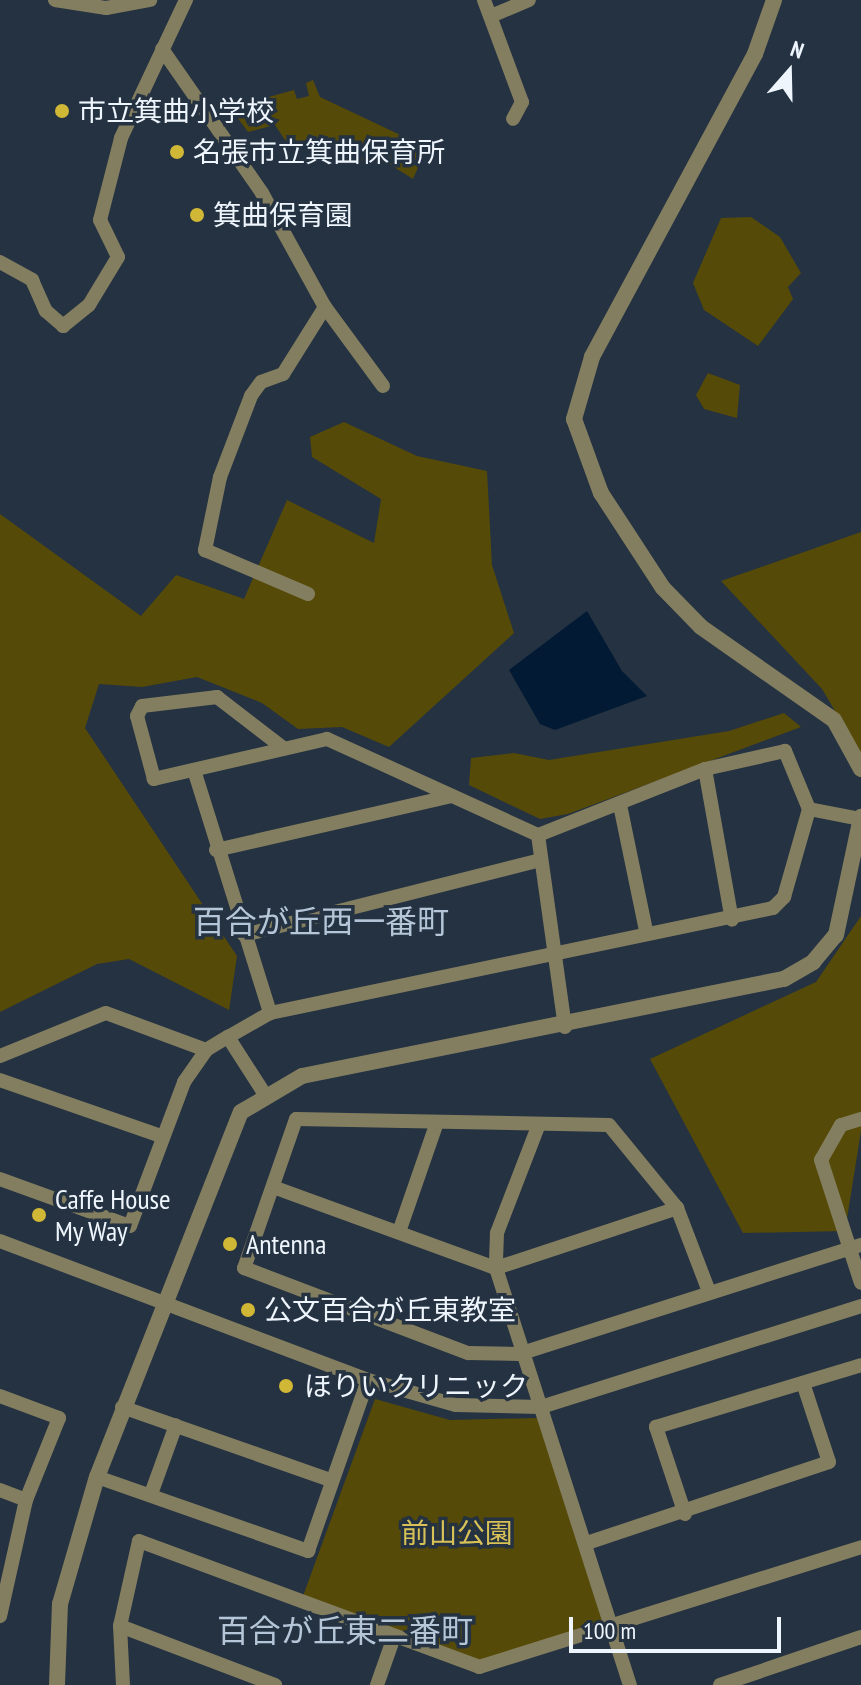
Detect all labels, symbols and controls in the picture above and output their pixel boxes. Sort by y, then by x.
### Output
north arrow [749,32,829,112]
text: N [787,34,808,65]
place label: 市立箕曲小学校 [78,94,274,128]
marker: 市立箕曲小学校 [53,102,71,120]
place label: 名張市立箕曲保育所 [193,135,445,169]
marker: 名張市立箕曲保育所 [168,143,186,161]
place label: 箕曲保育園 [213,198,353,232]
marker: 箕曲保育園 [188,206,206,224]
district label: 百合が丘西一番町 [193,902,449,940]
place label: Caffe House My Way [55,1182,171,1248]
marker: Caffe House My Way [30,1206,48,1224]
place label: Antenna [246,1227,326,1261]
marker: Antenna [221,1235,239,1253]
place label: 公文百合が丘東教室 [264,1293,516,1327]
marker: 公文百合が丘東教室 [239,1301,257,1319]
place label: ほりいクリニック [304,1369,528,1403]
marker: ほりいクリニック [275,1375,297,1397]
park label: 前山公園 [401,1516,513,1550]
scale bar [573,1601,785,1651]
district label: 百合が丘東二番町 [217,1611,473,1649]
text: 100 m [583,1615,636,1646]

